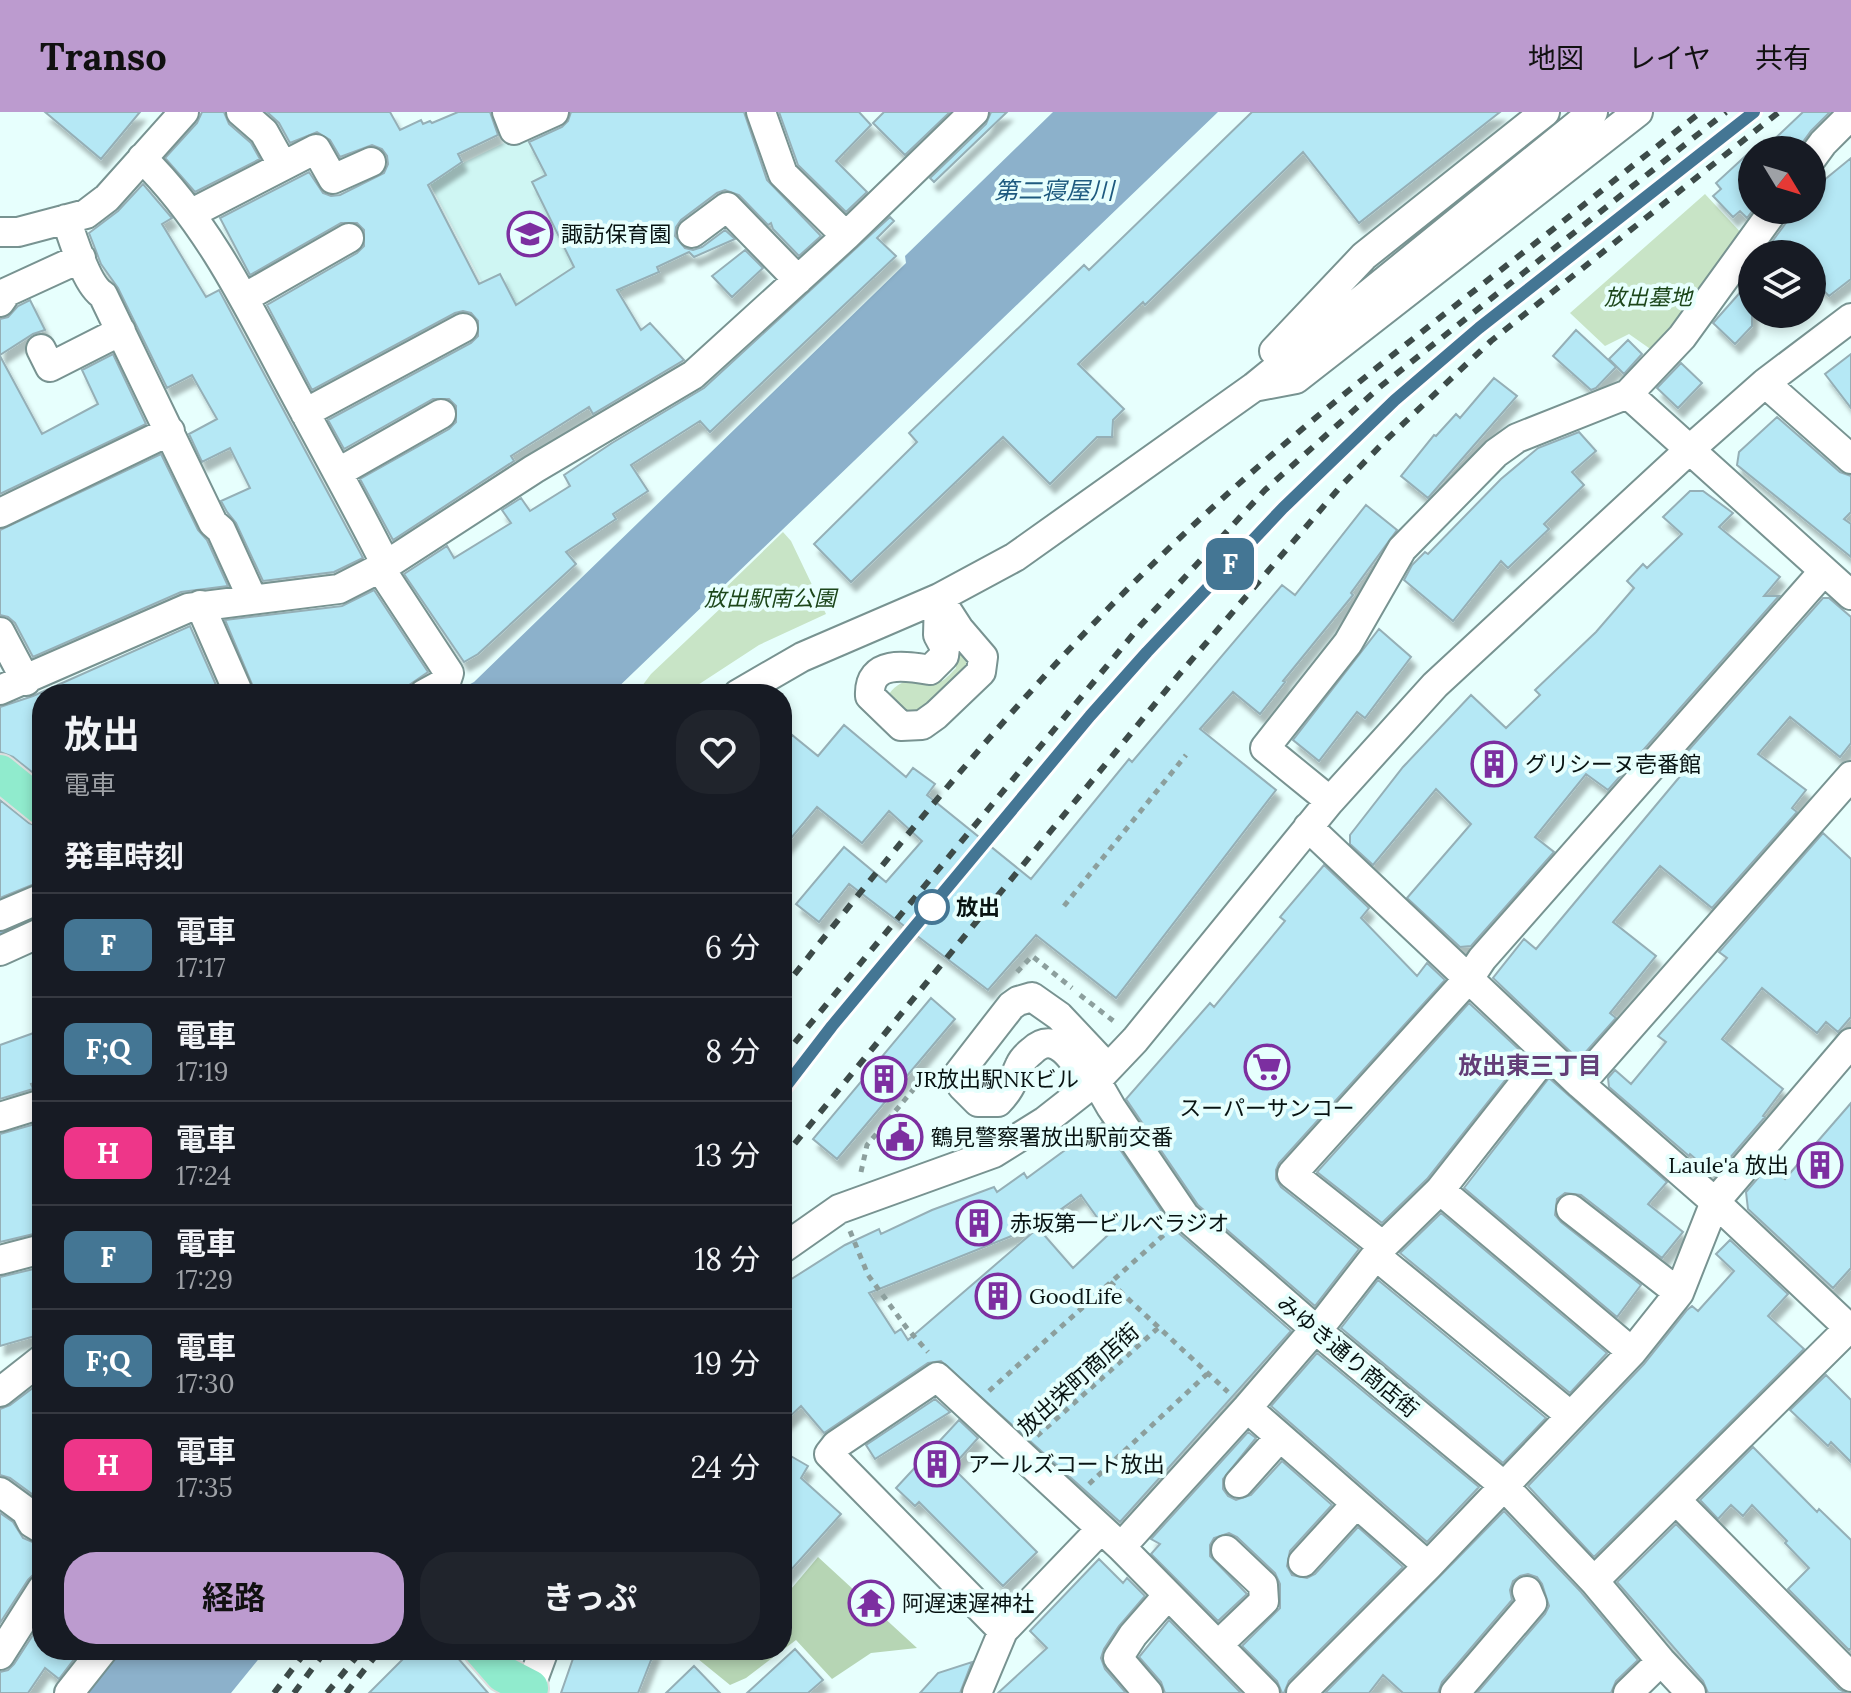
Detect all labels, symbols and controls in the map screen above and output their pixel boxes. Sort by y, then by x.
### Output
text: Transo [40,32,167,80]
text: 地図 [1528,40,1584,76]
text: レイヤ [1628,40,1711,76]
text: 共有 [1755,40,1811,76]
north arrow [1738,136,1826,224]
map controls [1738,136,1826,328]
water label: 第二寝屋川 [994,175,1117,206]
school or university icon: 諏訪保育園 [506,210,554,258]
place label: 諏訪保育園 [561,220,671,248]
button: layers [1738,240,1826,328]
park label: 放出墓地 [1604,283,1694,311]
line badge: F [1204,538,1256,590]
text: F [1222,546,1238,582]
park label: 放出駅南公園 [704,584,839,612]
text: 放出 [64,710,140,758]
button: heart [676,710,760,794]
building icon: グリシーヌ壱番館 [1470,740,1518,788]
place label: グリシーヌ壱番館 [1525,750,1701,778]
text: 電車 [64,768,116,801]
text: 発車時刻 [64,837,184,875]
marker: 放出 [915,890,949,924]
place label: 放出 [956,893,1000,921]
text: 電車 [176,912,236,950]
text: F [100,927,116,963]
text: 6 分 [705,928,760,966]
text: 17:17 [176,951,225,984]
text: 電車 [176,1016,236,1054]
text: F;Q [85,1031,131,1067]
text: 8 分 [705,1032,760,1070]
supermarket icon: スーパーサンコー [1243,1043,1291,1091]
district label: 放出東三丁目 [1458,1050,1602,1081]
text: 17:19 [176,1055,228,1088]
building icon: JR放出駅NKビル [860,1055,908,1103]
place label: JR放出駅NKビル [914,1065,1079,1093]
place label: スーパーサンコー [1179,1094,1355,1122]
public building icon: 鶴見警察署放出駅前交番 [876,1113,924,1161]
text: 電車 [176,1120,236,1158]
place label: 鶴見警察署放出駅前交番 [931,1123,1173,1151]
text: H [97,1135,119,1171]
text: 13 分 [694,1136,760,1174]
building icon: Laule'a 放出 [1796,1141,1844,1189]
place label: Laule'a 放出 [1668,1151,1789,1179]
text: 17:24 [176,1159,231,1192]
building icon: 赤坂第一ビルべラジオ [955,1199,1003,1247]
place label: 赤坂第一ビルべラジオ [1010,1209,1230,1237]
text: 電車 [176,1224,236,1262]
text: F [100,1239,116,1275]
text: 18 分 [694,1240,760,1278]
text: 17:29 [176,1263,233,1296]
building icon: GoodLife [974,1272,1022,1320]
place label: GoodLife [1029,1282,1123,1310]
street label: みゆき通り商店街 [1272,1289,1424,1423]
street label: 放出栄町商店街 [1011,1317,1145,1441]
text: 電車 [176,1328,236,1366]
text: F;Q [85,1343,131,1379]
text: 19 分 [694,1344,760,1382]
text: 17:30 [176,1367,235,1400]
text: 電車 [176,1432,236,1470]
building icon: アールズコート放出 [913,1440,961,1488]
text: H [97,1447,119,1483]
text: 24 分 [690,1448,760,1486]
place label: アールズコート放出 [968,1450,1165,1478]
text: 17:35 [176,1471,233,1504]
button: 経路 [64,1552,404,1644]
button: きっぷ [420,1552,760,1644]
temple icon: 阿遅速遅神社 [847,1579,895,1627]
place label: 阿遅速遅神社 [902,1589,1034,1617]

